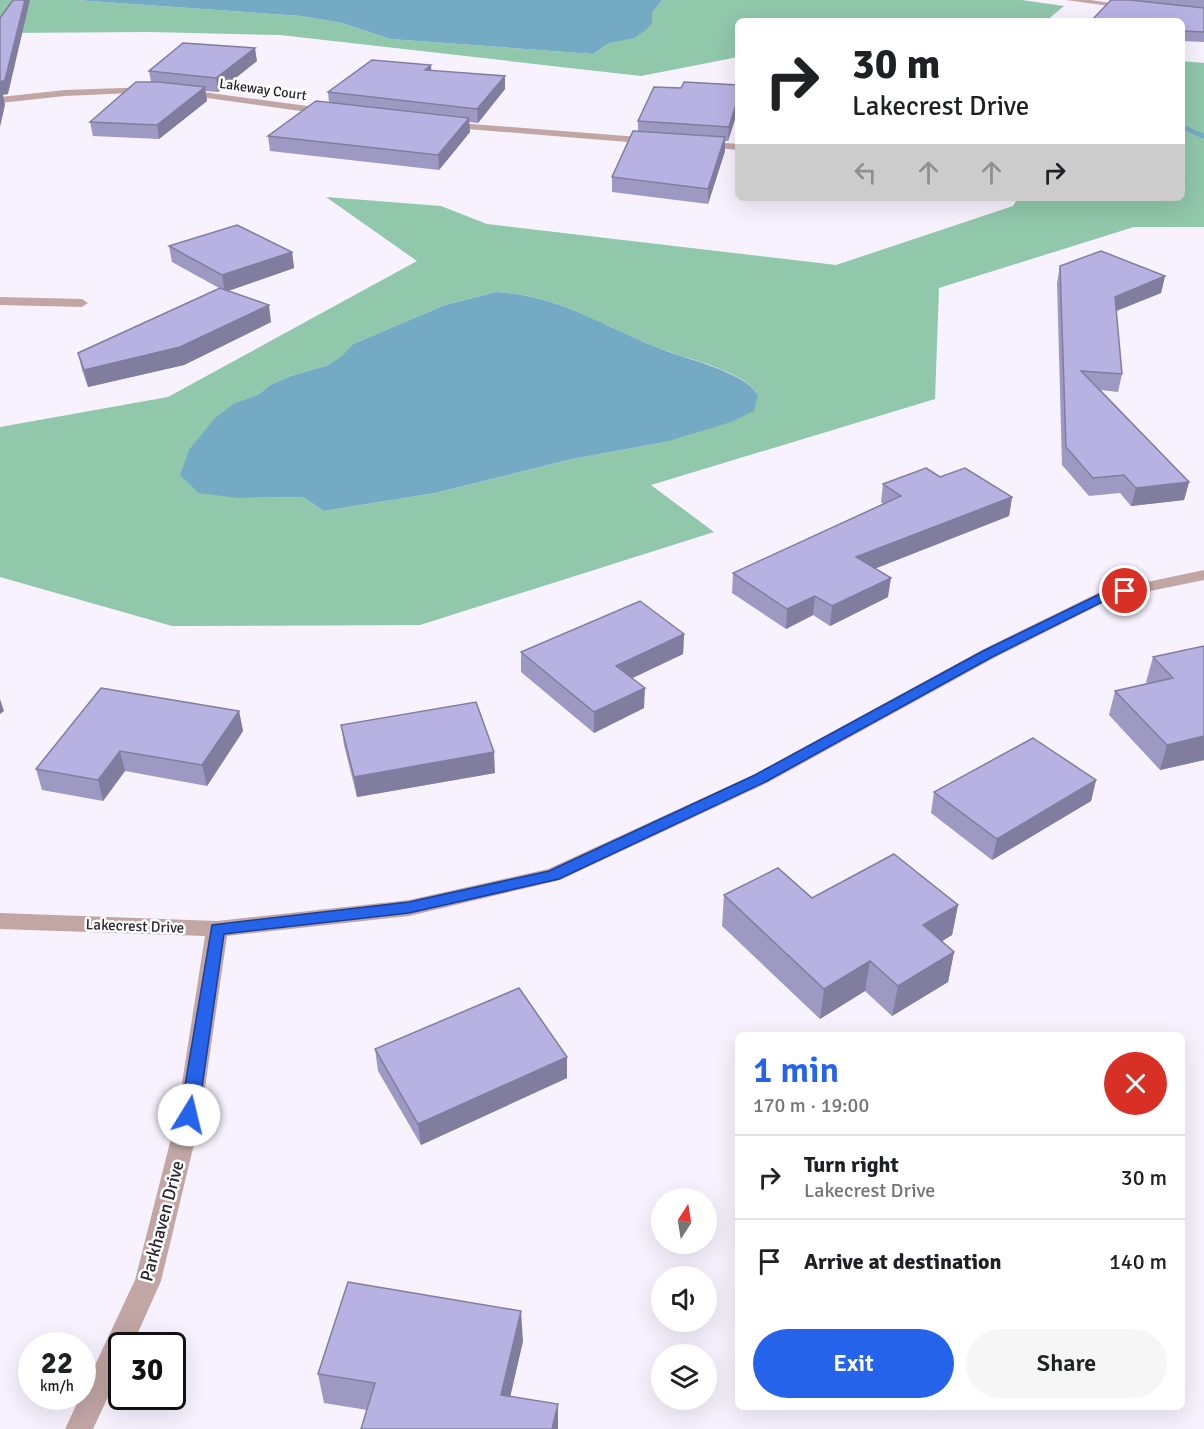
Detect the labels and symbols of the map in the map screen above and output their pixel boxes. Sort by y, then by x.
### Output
street label: Lakeway Court [218,75,308,104]
pin [1099,565,1150,616]
street label: Lakecrest Drive [85,915,185,937]
position arrow [157,1083,221,1147]
street label: Parkhaven Drive [135,1158,189,1284]
north arrow [651,1188,717,1254]
speed limit sign: 30 [108,1332,186,1410]

